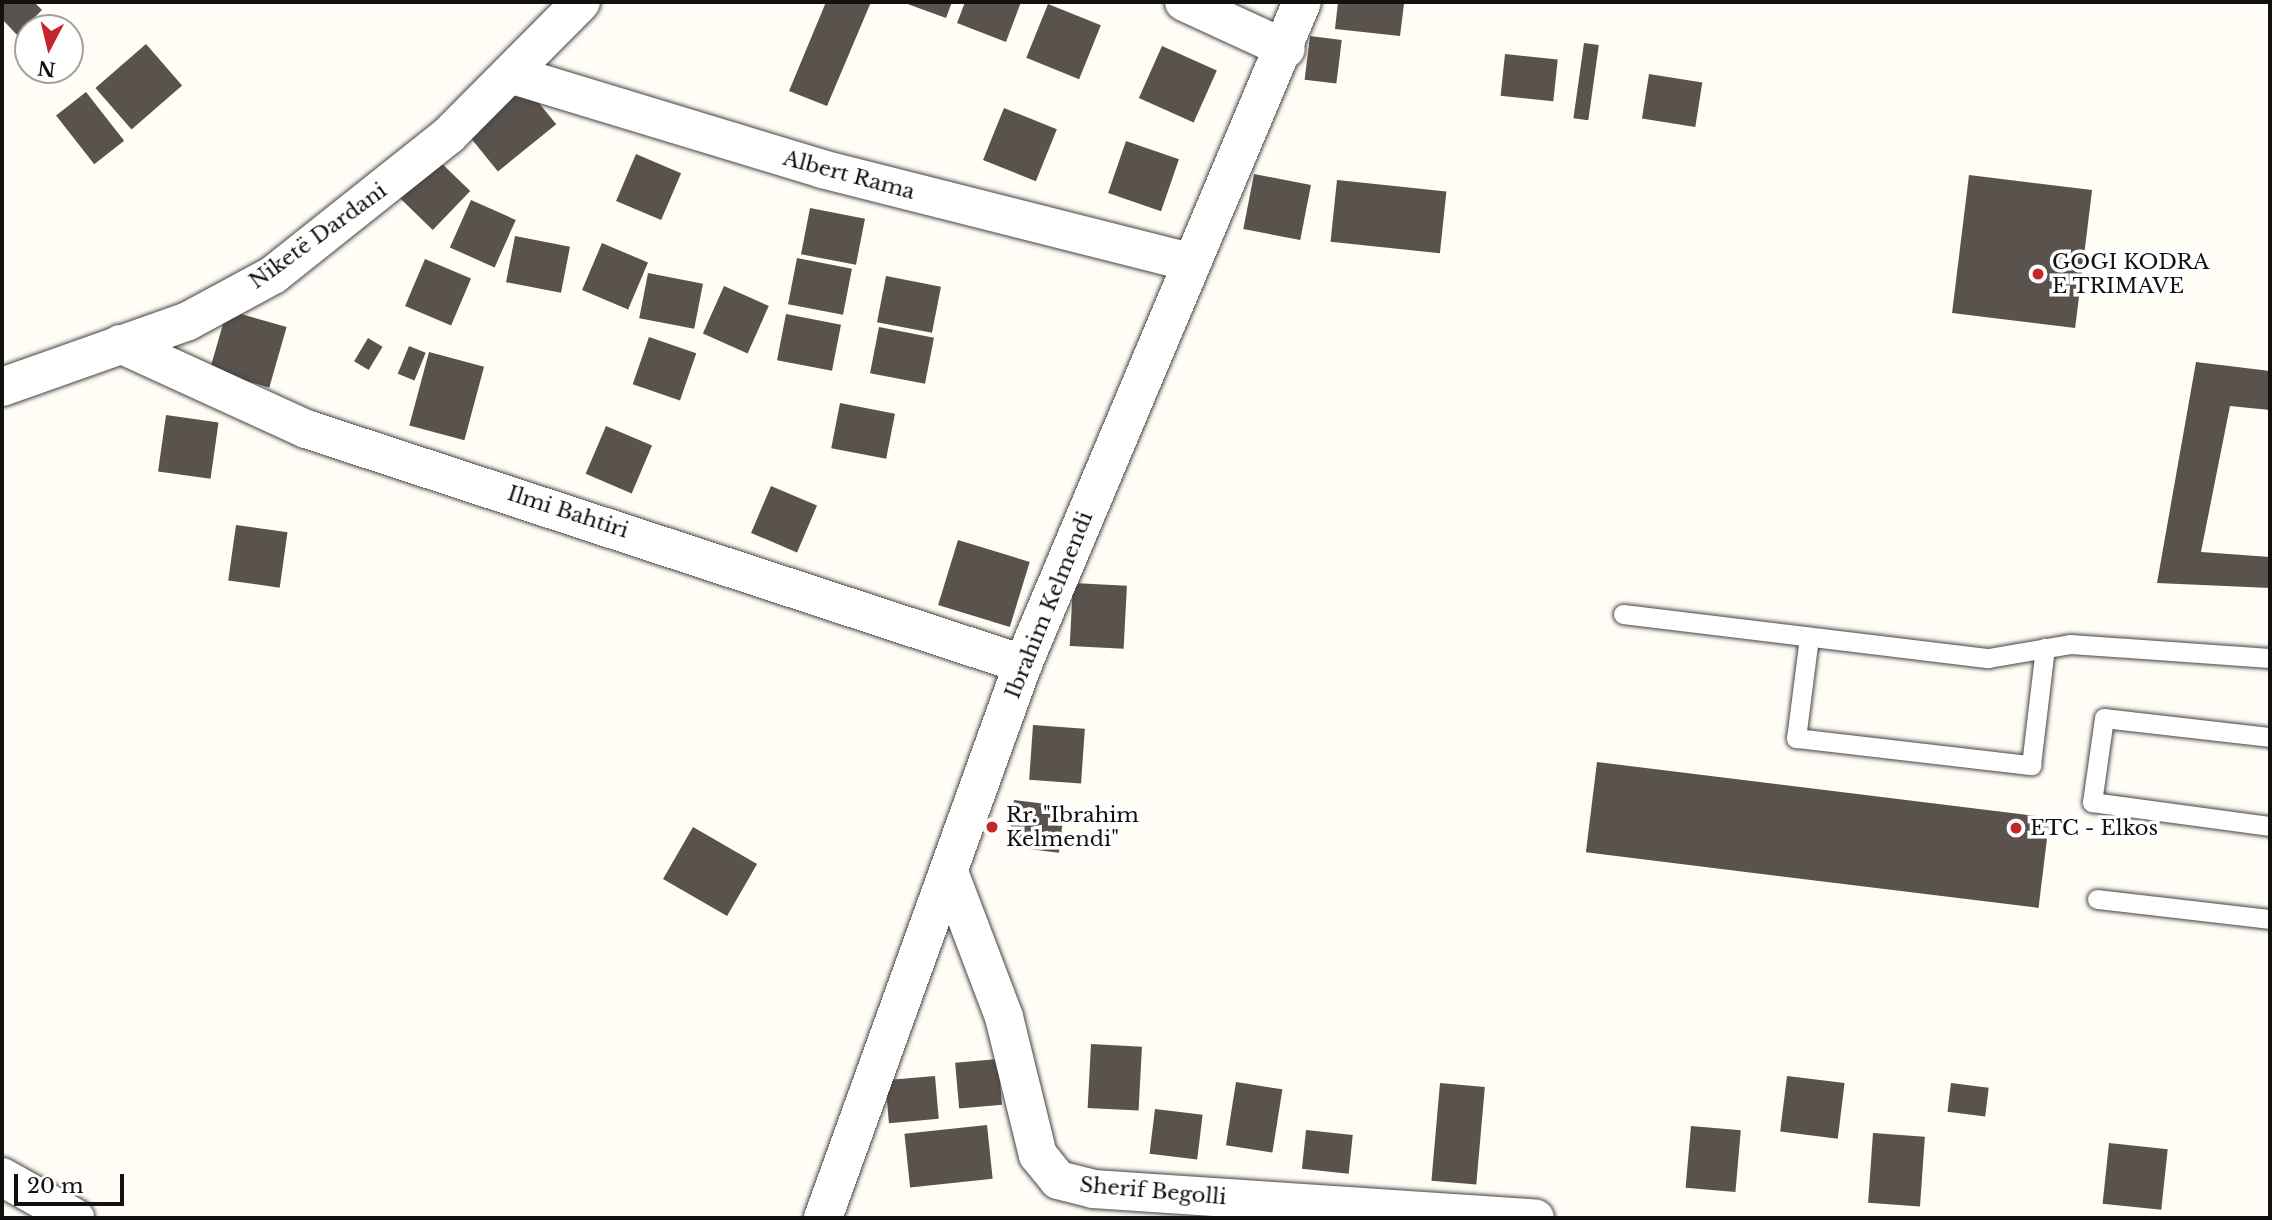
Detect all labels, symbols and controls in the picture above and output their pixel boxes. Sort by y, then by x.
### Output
north arrow [14,14,84,84]
text: N [36,56,57,81]
street label: Albert Rama [780,145,918,205]
street label: Niketë Dardani [245,178,391,294]
place label: GOGI KODRA E TRIMAVE [2052,249,2209,299]
marker: GOGI KODRA E TRIMAVE [2030,266,2046,282]
street label: Ilmi Bahtiri [504,481,632,543]
street label: Ibrahim Kelmendi [1000,508,1098,702]
place label: Rr. "Ibrahim Kelmendi" [1006,802,1139,852]
place label: ETC - Elkos [2030,815,2158,841]
marker: Rr. "Ibrahim Kelmendi" [984,819,1000,835]
marker: ETC - Elkos [2008,820,2024,836]
scale bar [18,1160,128,1204]
street label: Sherif Begolli [1079,1172,1227,1210]
text: 20 m [27,1173,84,1199]

